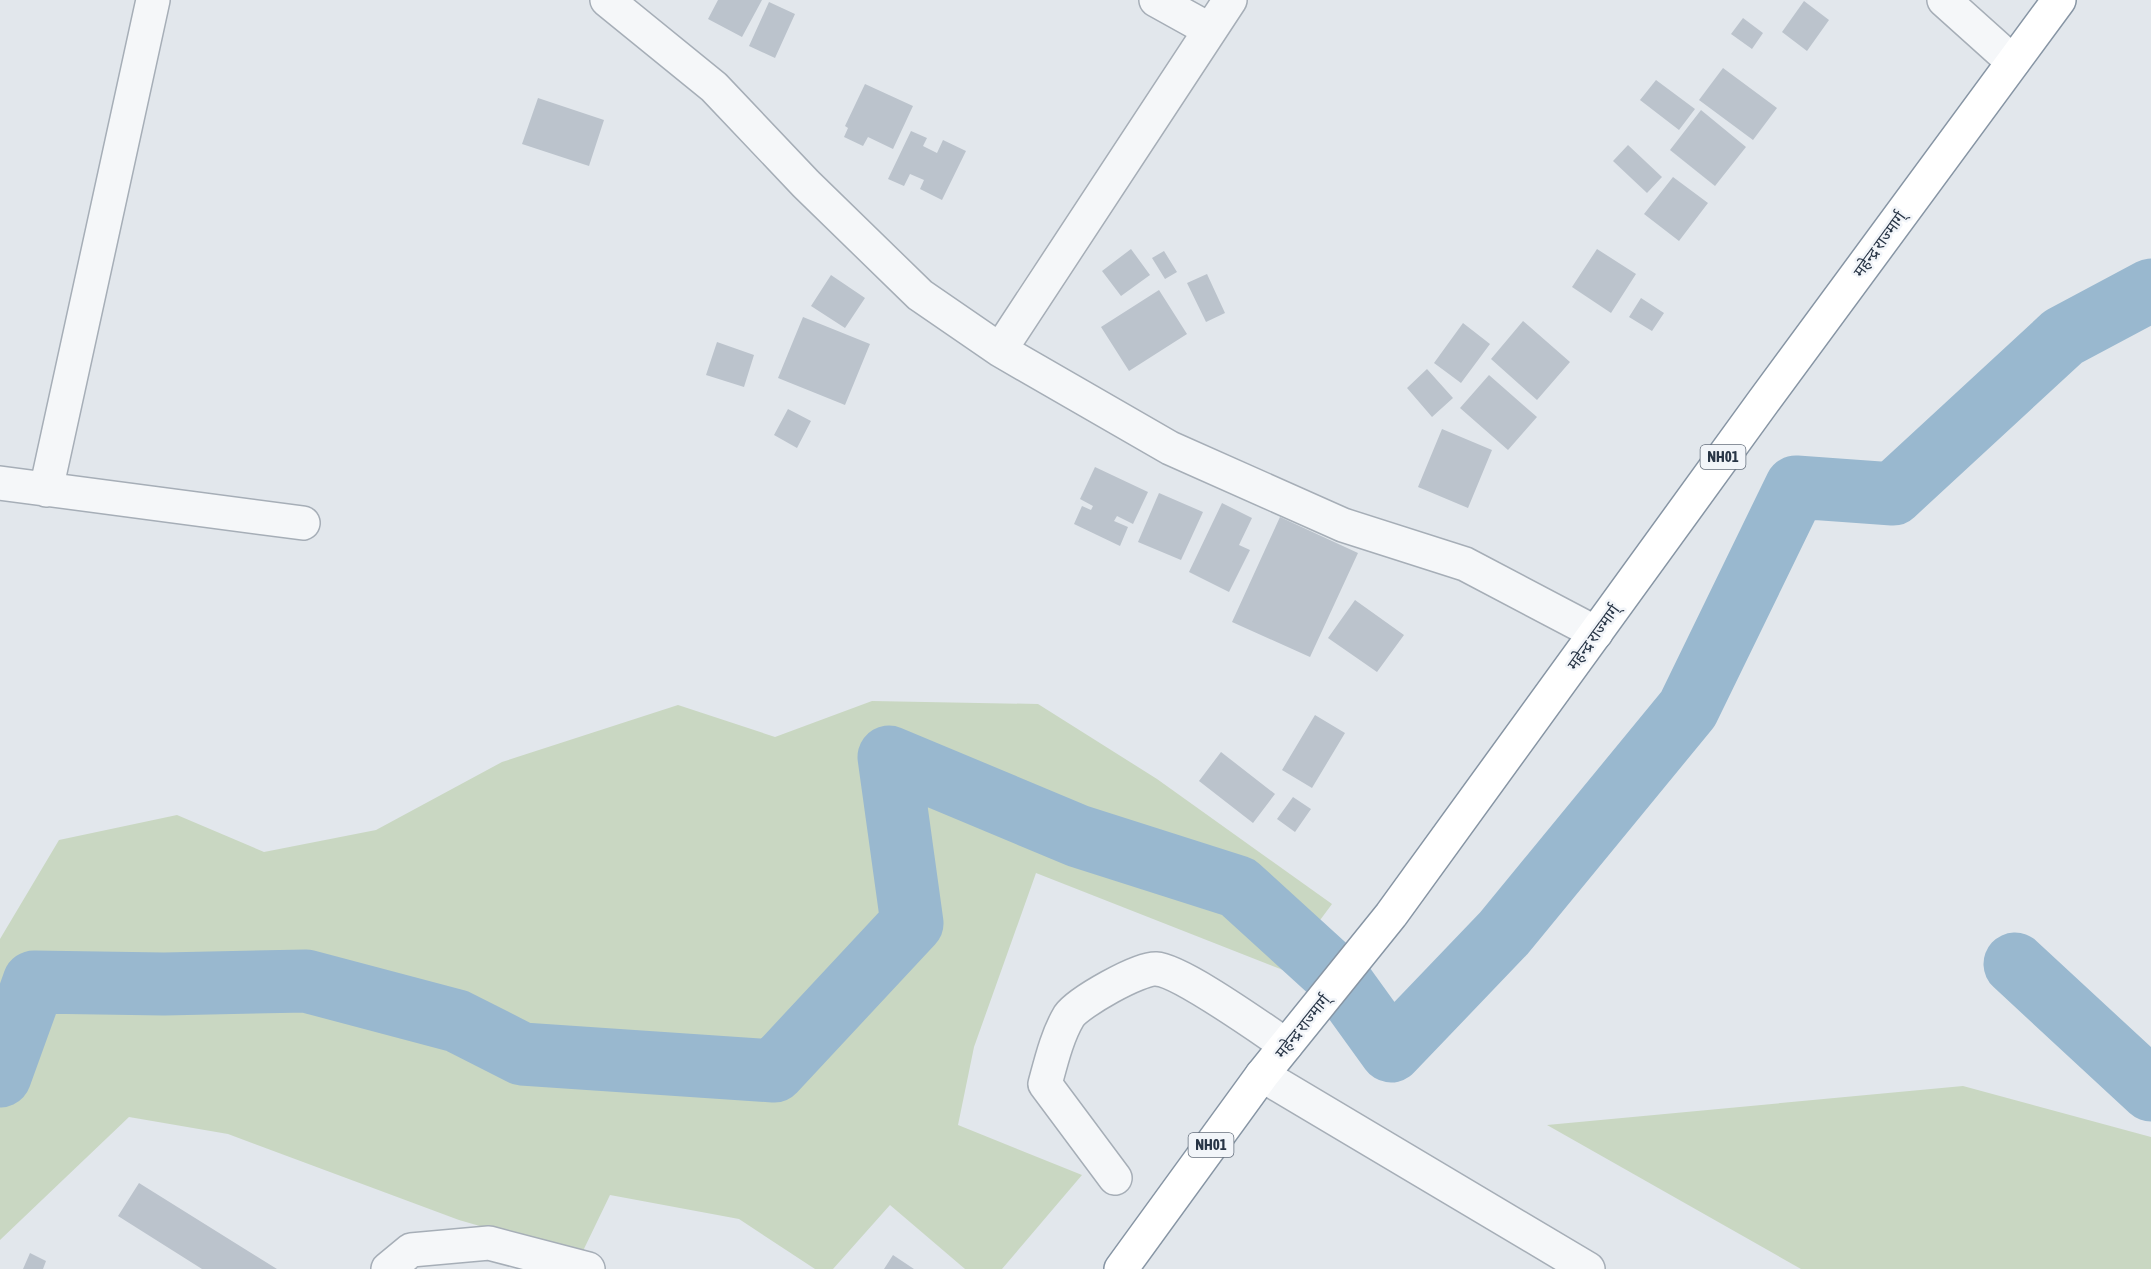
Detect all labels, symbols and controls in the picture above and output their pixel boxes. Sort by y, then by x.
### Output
street label: महेन्द्र राज्मार्ग् [1849,205,1912,281]
road number: NH01 [1700,445,1746,469]
street label: महेन्द्र राज्मार्ग् [1563,598,1626,674]
street label: महेन्द्र राज्मार्ग् [1271,988,1336,1063]
road number: NH01 [1188,1133,1234,1157]

